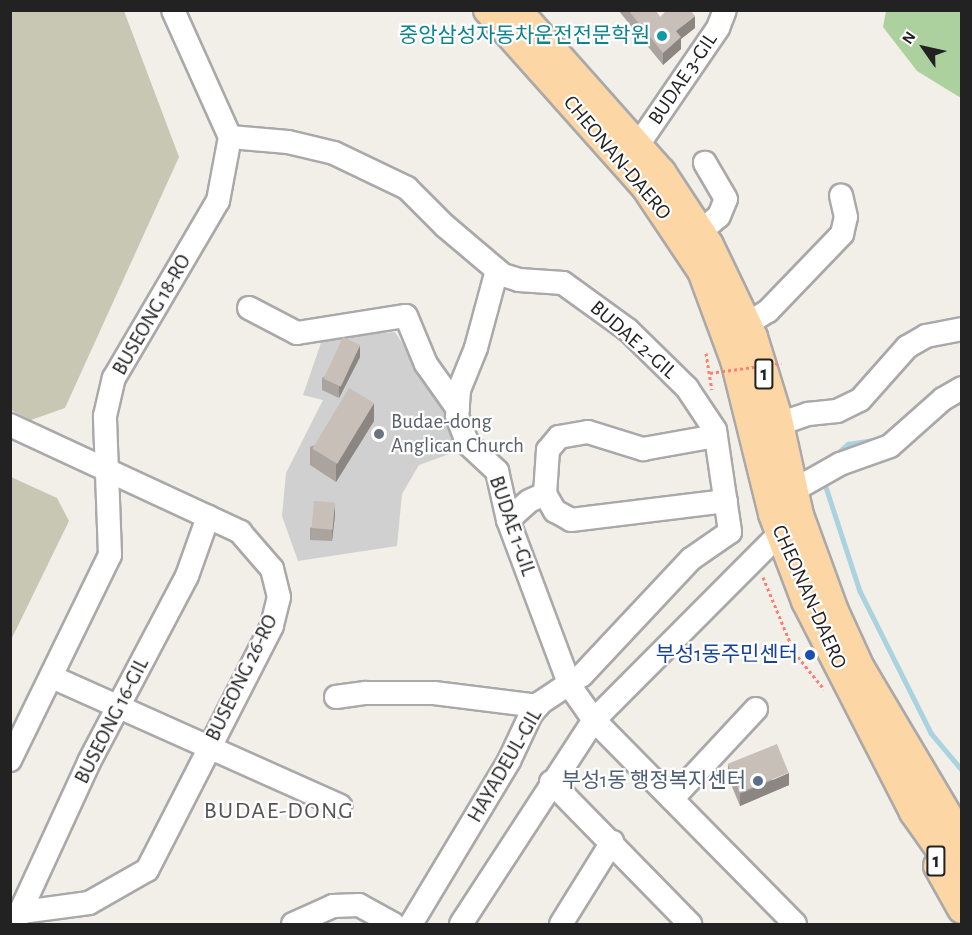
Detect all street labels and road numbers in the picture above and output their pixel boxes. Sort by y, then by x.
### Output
street label: BUDAE 3-GIL [643,28,723,130]
street label: CHEONAN-DAERO [558,91,676,225]
street label: BUSEONG 18-RO [107,250,197,380]
street label: BUDAE 2-GIL [585,296,681,384]
road number: 1 [754,357,774,391]
street label: BUDAE 1-GIL [483,473,541,579]
street label: CHEONAN-DAERO [766,521,852,673]
street label: BUSEONG 26-RO [201,611,283,745]
street label: BUSEONG 16-GIL [69,654,155,788]
street label: HAYADEUL-GIL [462,705,548,827]
road number: 1 [926,844,946,878]

